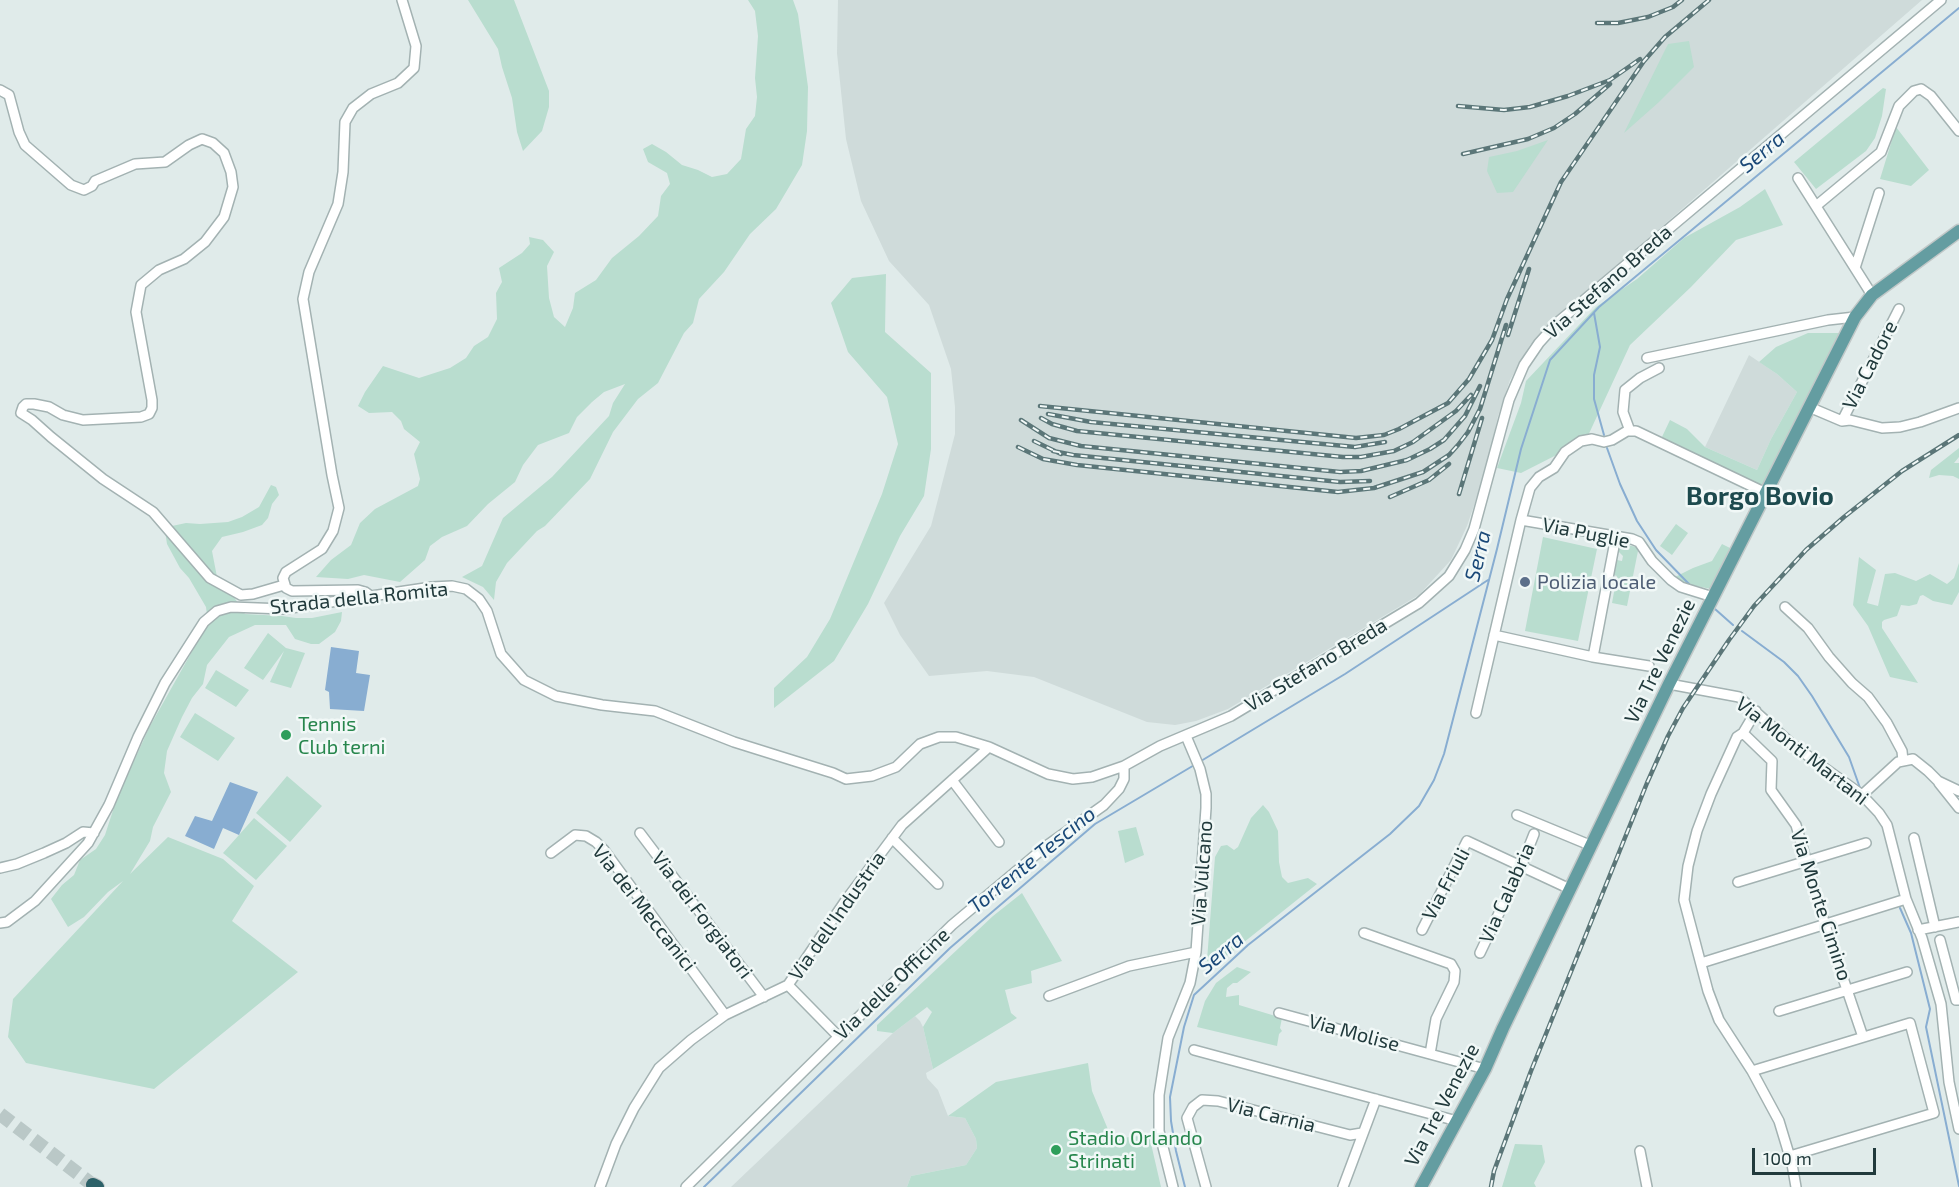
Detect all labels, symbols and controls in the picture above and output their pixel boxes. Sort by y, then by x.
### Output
water label: Serra [1734,126,1790,178]
street label: Via Stefano Breda [1539,220,1677,344]
street label: Via Cadore [1837,317,1903,413]
district label: Borgo Bovio [1686,480,1834,512]
street label: Via Puglie [1540,513,1632,553]
water label: Serra [1460,528,1496,584]
place label: Polizia locale [1537,570,1656,594]
marker: Polizia locale [1518,575,1532,589]
street label: Strada della Romita [269,577,449,619]
street label: Via Tre Venezie [1619,595,1701,727]
street label: Via Stefano Breda [1241,613,1391,717]
street label: Via Monti Martani [1731,692,1873,810]
place label: Tennis Club terni [298,712,386,759]
marker: Tennis Club terni [279,728,293,742]
water label: Torrente Tescino [963,801,1101,919]
street label: Via Vulcano [1186,820,1218,926]
street label: Via Monte Cimino [1785,826,1857,984]
street label: Via Calabria [1474,839,1540,947]
street label: Via dei Meccanici [587,840,701,976]
street label: Via Friuli [1417,844,1475,924]
street label: Via dei Forgiatori [646,847,758,983]
street label: Via dell'Industria [784,847,890,985]
street label: Via delle Officine [829,923,955,1045]
water label: Serra [1193,927,1249,979]
street label: Via Molise [1306,1009,1402,1057]
street label: Via Tre Venezie [1400,1039,1484,1171]
street label: Via Carnia [1224,1092,1318,1138]
place label: Stadio Orlando Strinati [1068,1126,1203,1173]
scale bar [1755,1136,1880,1174]
marker: Stadio Orlando Strinati [1049,1143,1063,1157]
text: 100 m [1763,1147,1812,1169]

